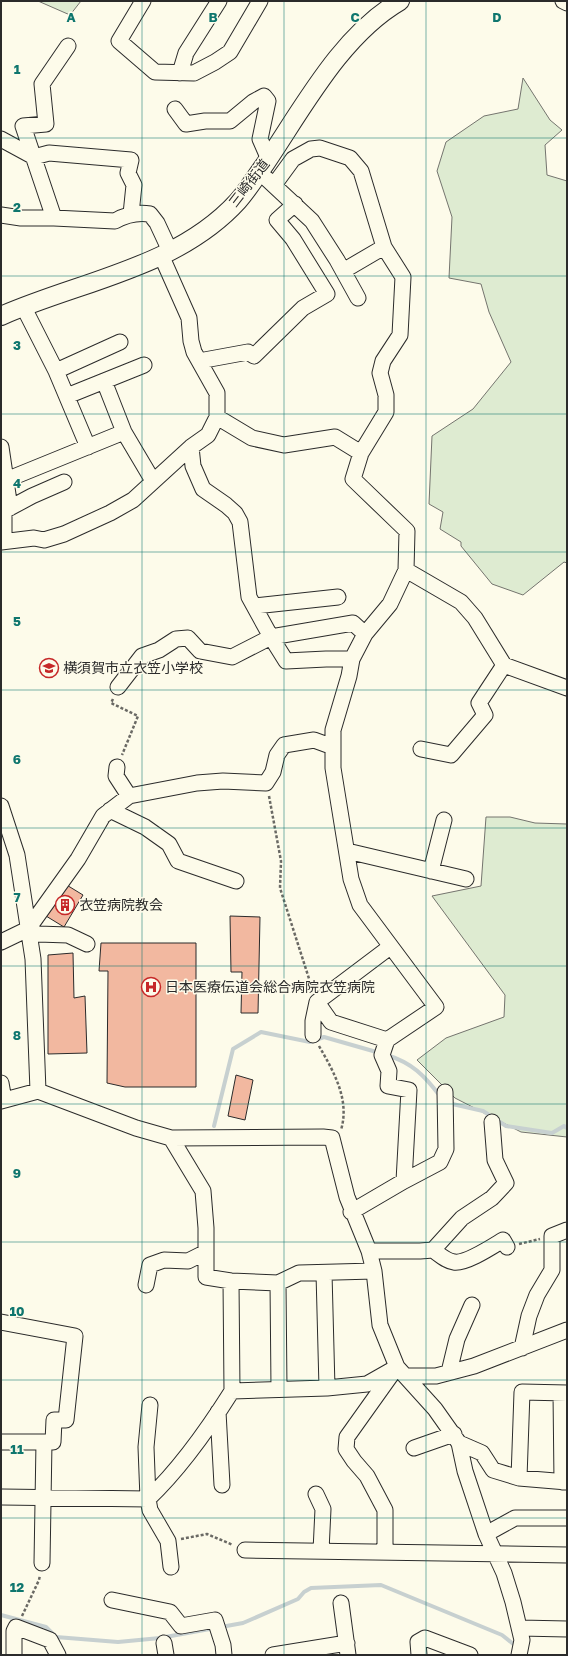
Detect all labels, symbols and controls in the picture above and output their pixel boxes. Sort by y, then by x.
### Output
text: A [66,9,76,25]
text: B [208,9,218,25]
text: C [350,9,360,25]
text: D [492,9,502,25]
text: 1 [14,61,21,77]
street label: 三崎街道 [225,155,273,210]
text: 2 [13,199,21,215]
text: 3 [13,337,21,353]
text: 4 [13,475,21,491]
text: 5 [13,613,21,629]
school or university icon: 横須賀市立衣笠小学校 [38,657,60,679]
place label: 横須賀市立衣笠小学校 [63,659,203,676]
text: 6 [13,751,21,767]
text: 7 [13,889,21,905]
building icon: 衣笠病院教会 [54,894,76,916]
place label: 衣笠病院教会 [79,896,163,913]
hospital icon: 日本医療伝道会総合病院衣笠病院 [140,976,162,998]
place label: 日本医療伝道会総合病院衣笠病院 [165,978,375,995]
text: 8 [13,1027,21,1043]
text: 9 [13,1165,21,1181]
text: 10 [9,1303,25,1319]
text: 11 [10,1441,24,1457]
text: 12 [10,1579,24,1595]

